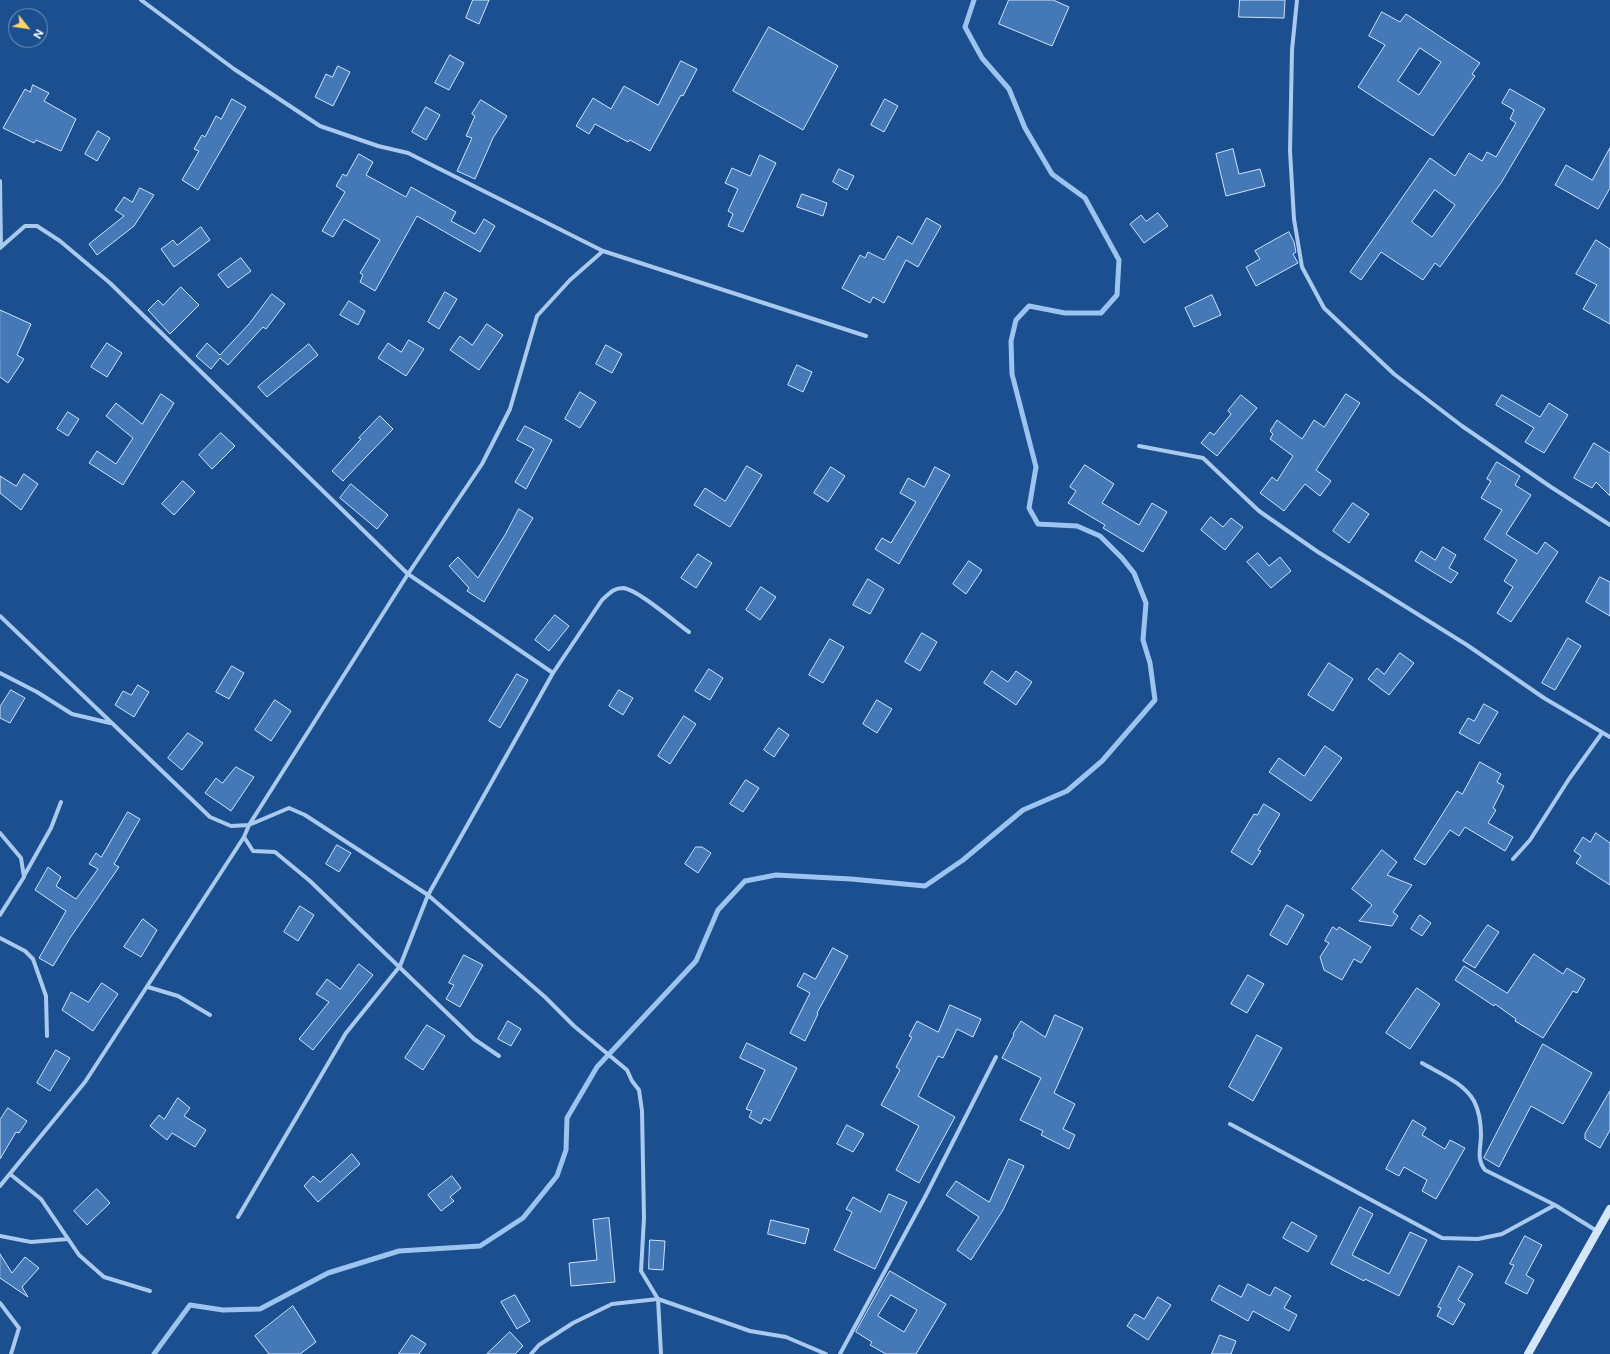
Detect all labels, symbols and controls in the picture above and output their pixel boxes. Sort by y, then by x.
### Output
north arrow [8,8,48,48]
text: N [30,27,46,41]

